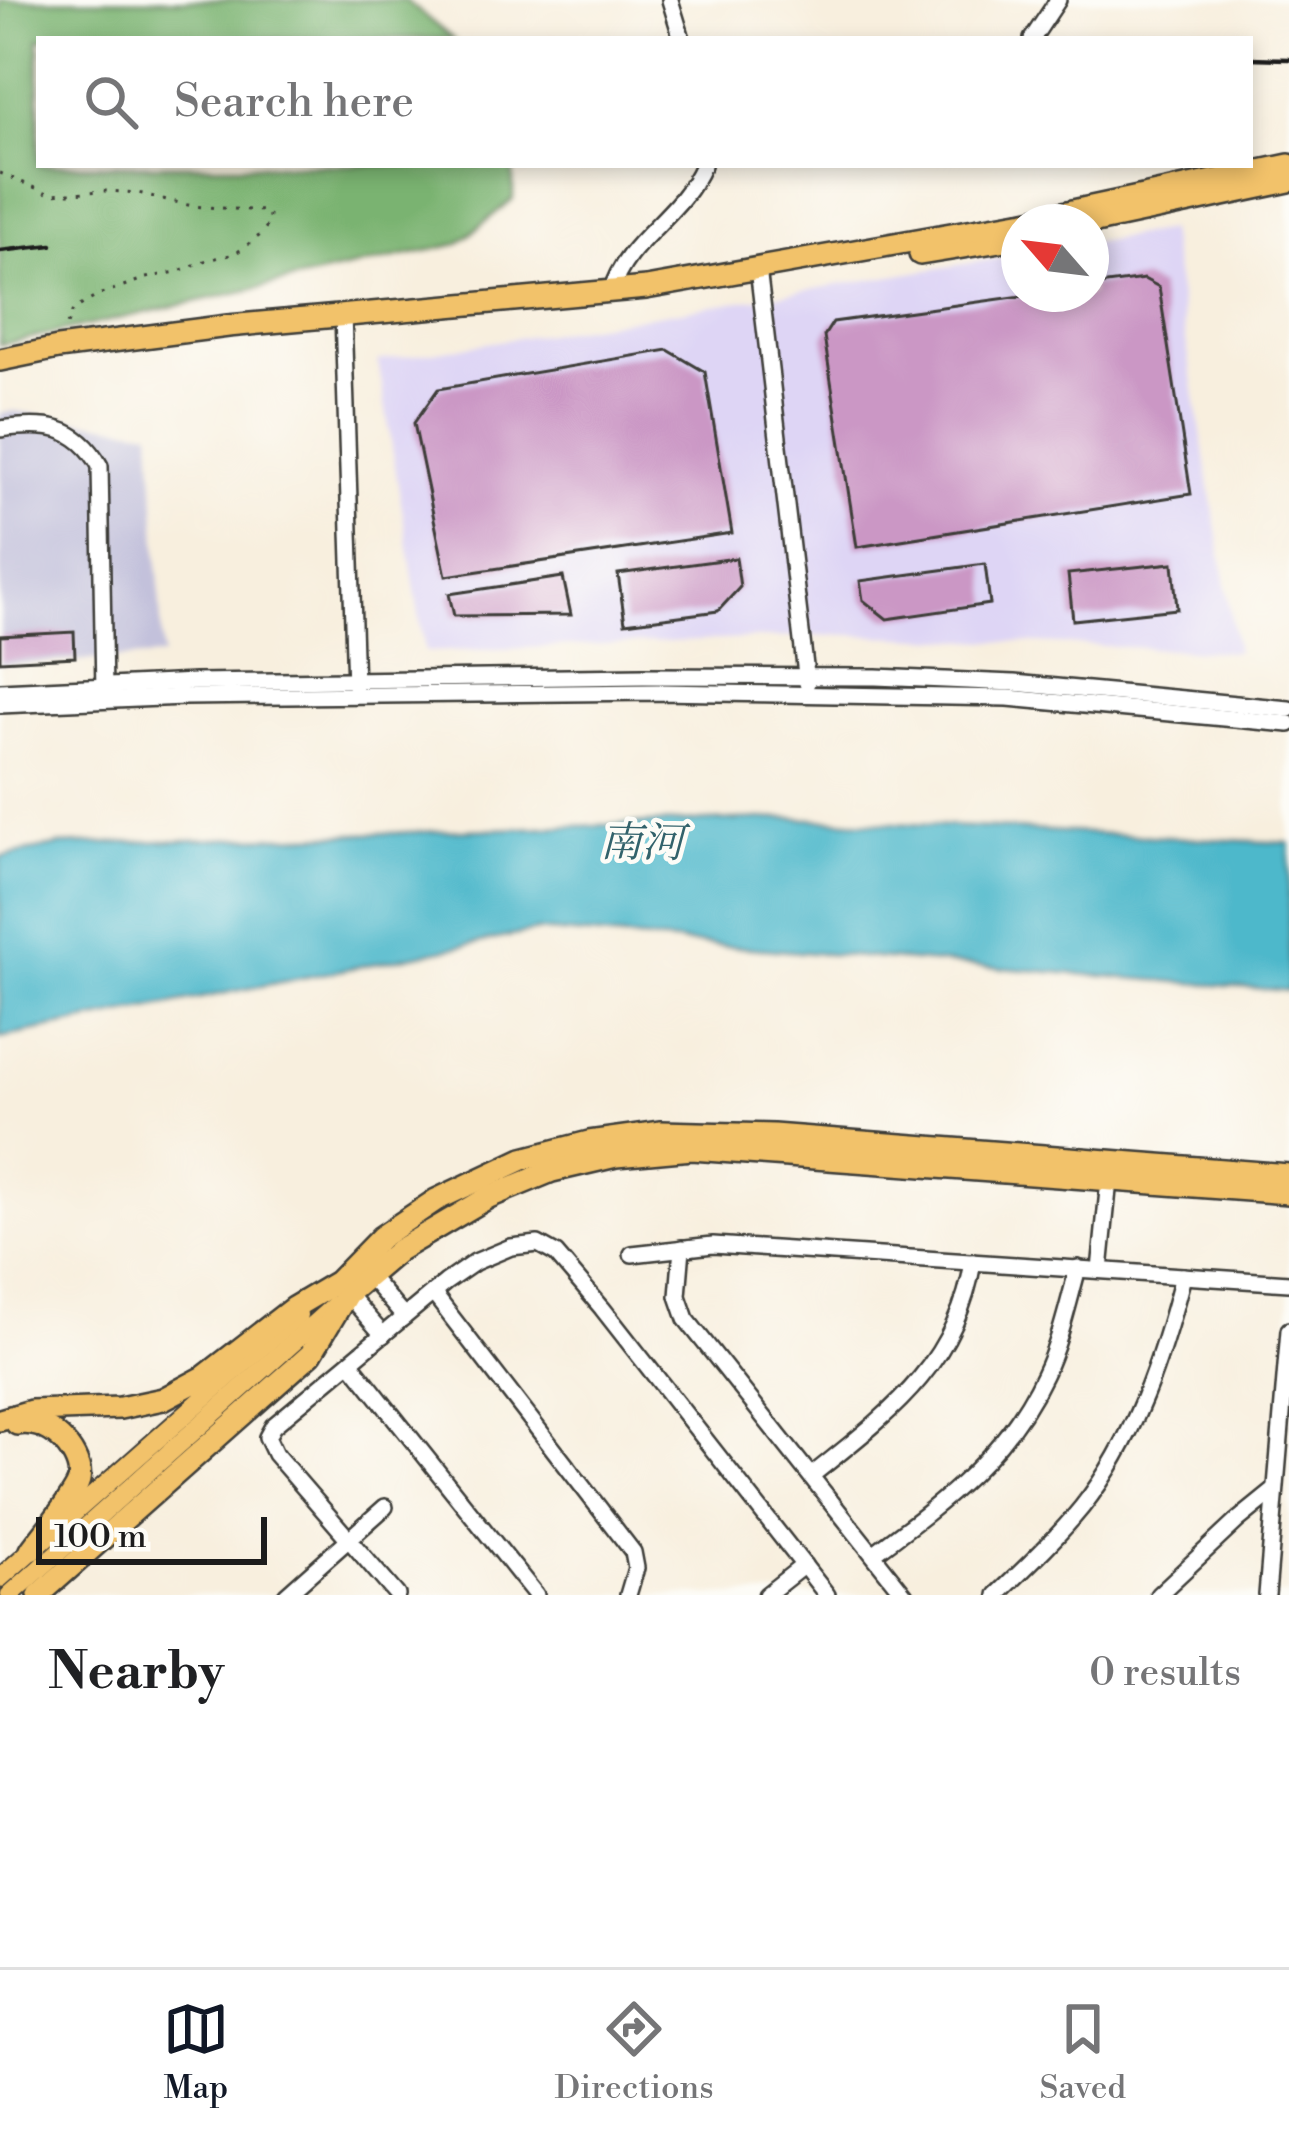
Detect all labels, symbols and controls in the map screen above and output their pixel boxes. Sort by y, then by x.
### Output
search box [36,36,1253,168]
icon: search [78,69,144,135]
text: Search here [174,74,414,131]
north arrow [1001,204,1109,312]
water label: 南河 [600,817,691,871]
scale bar [36,1511,267,1564]
text: 100 m [54,1517,147,1558]
text: Nearby [48,1641,224,1705]
text: 0 results [1089,1649,1241,1698]
tab: Map [163,1996,229,2109]
tab: Directions [555,1996,714,2109]
tab: Saved [1039,1996,1126,2109]

